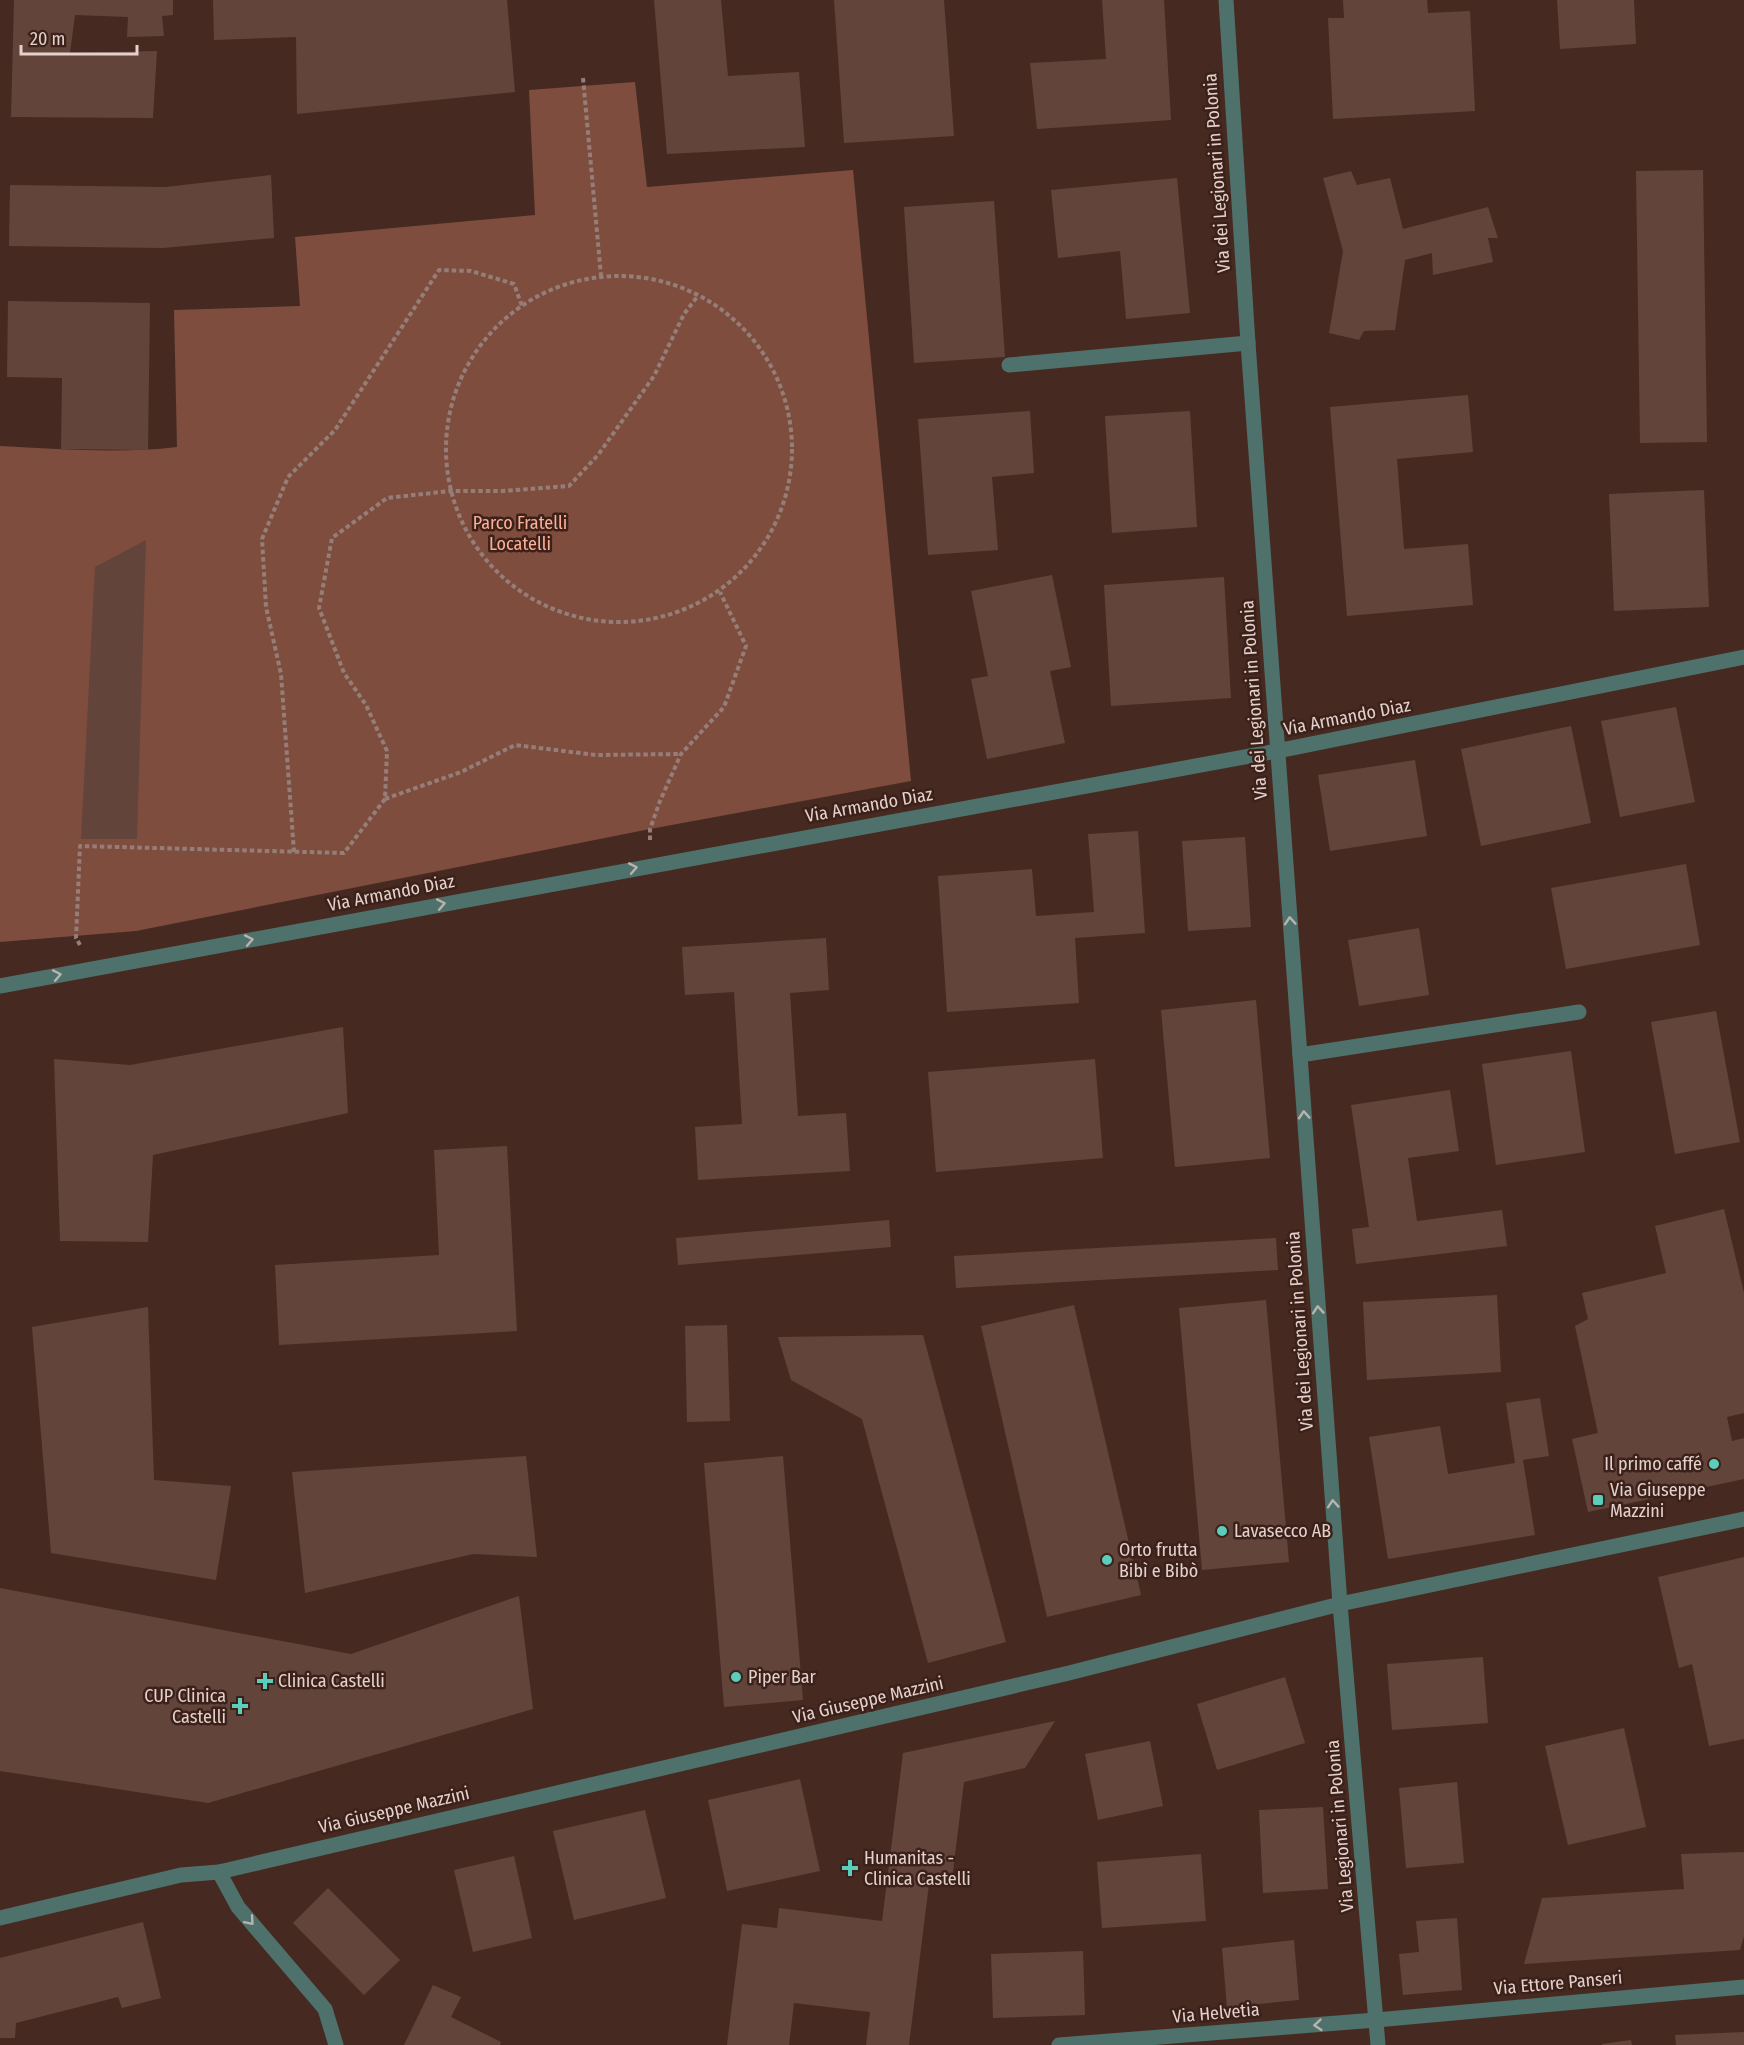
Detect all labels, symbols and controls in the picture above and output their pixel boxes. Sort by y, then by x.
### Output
scale bar [21,18,136,56]
text: 20 m [30,28,65,50]
street label: Via dei Legionari in Polonia [1199,72,1235,273]
park label: Parco Fratelli Locatelli [473,512,567,555]
street label: Via dei Legionari in Polonia [1236,599,1272,800]
street label: Via Armando Diaz [1282,694,1412,740]
street label: Via Armando Diaz [804,783,934,827]
one-way arrow [627,862,637,875]
street label: Via Armando Diaz [326,870,456,916]
one-way arrow [436,898,446,911]
one-way arrow [1284,916,1297,925]
one-way arrow [244,934,254,947]
one-way arrow [52,969,62,982]
one-way arrow [1298,1111,1311,1120]
street label: Via dei Legionari in Polonia [1282,1230,1318,1431]
one-way arrow [1312,1305,1325,1314]
place label: Il primo caffé [1604,1453,1702,1475]
marker: Il primo caffé [1707,1457,1721,1471]
place label: Via Giuseppe Mazzini [1610,1479,1706,1522]
marker: Via Giuseppe Mazzini [1591,1493,1605,1507]
one-way arrow [1326,1500,1339,1509]
place label: Lavasecco AB [1234,1520,1331,1542]
marker: Lavasecco AB [1215,1524,1229,1538]
place label: Orto frutta Bibì e Bibò [1119,1539,1198,1582]
marker: Orto frutta Bibì e Bibò [1100,1553,1114,1567]
place label: Piper Bar [748,1666,817,1688]
place label: Clinica Castelli [278,1670,385,1692]
marker: Piper Bar [729,1670,743,1684]
marker: Clinica Castelli [256,1672,274,1690]
street label: Via Giuseppe Mazzini [790,1672,946,1728]
place label: CUP Clinica Castelli [144,1685,226,1728]
marker: CUP Clinica Castelli [231,1697,249,1715]
street label: Via Legionari in Polonia [1322,1739,1358,1913]
street label: Via Giuseppe Mazzini [316,1782,472,1838]
place label: Humanitas - Clinica Castelli [864,1847,971,1890]
marker: Humanitas - Clinica Castelli [841,1859,859,1877]
one-way arrow [243,1914,254,1925]
street label: Via Ettore Panseri [1493,1966,1623,2000]
street label: Via Helvetia [1172,1998,1261,2028]
one-way arrow [1313,2018,1322,2031]

